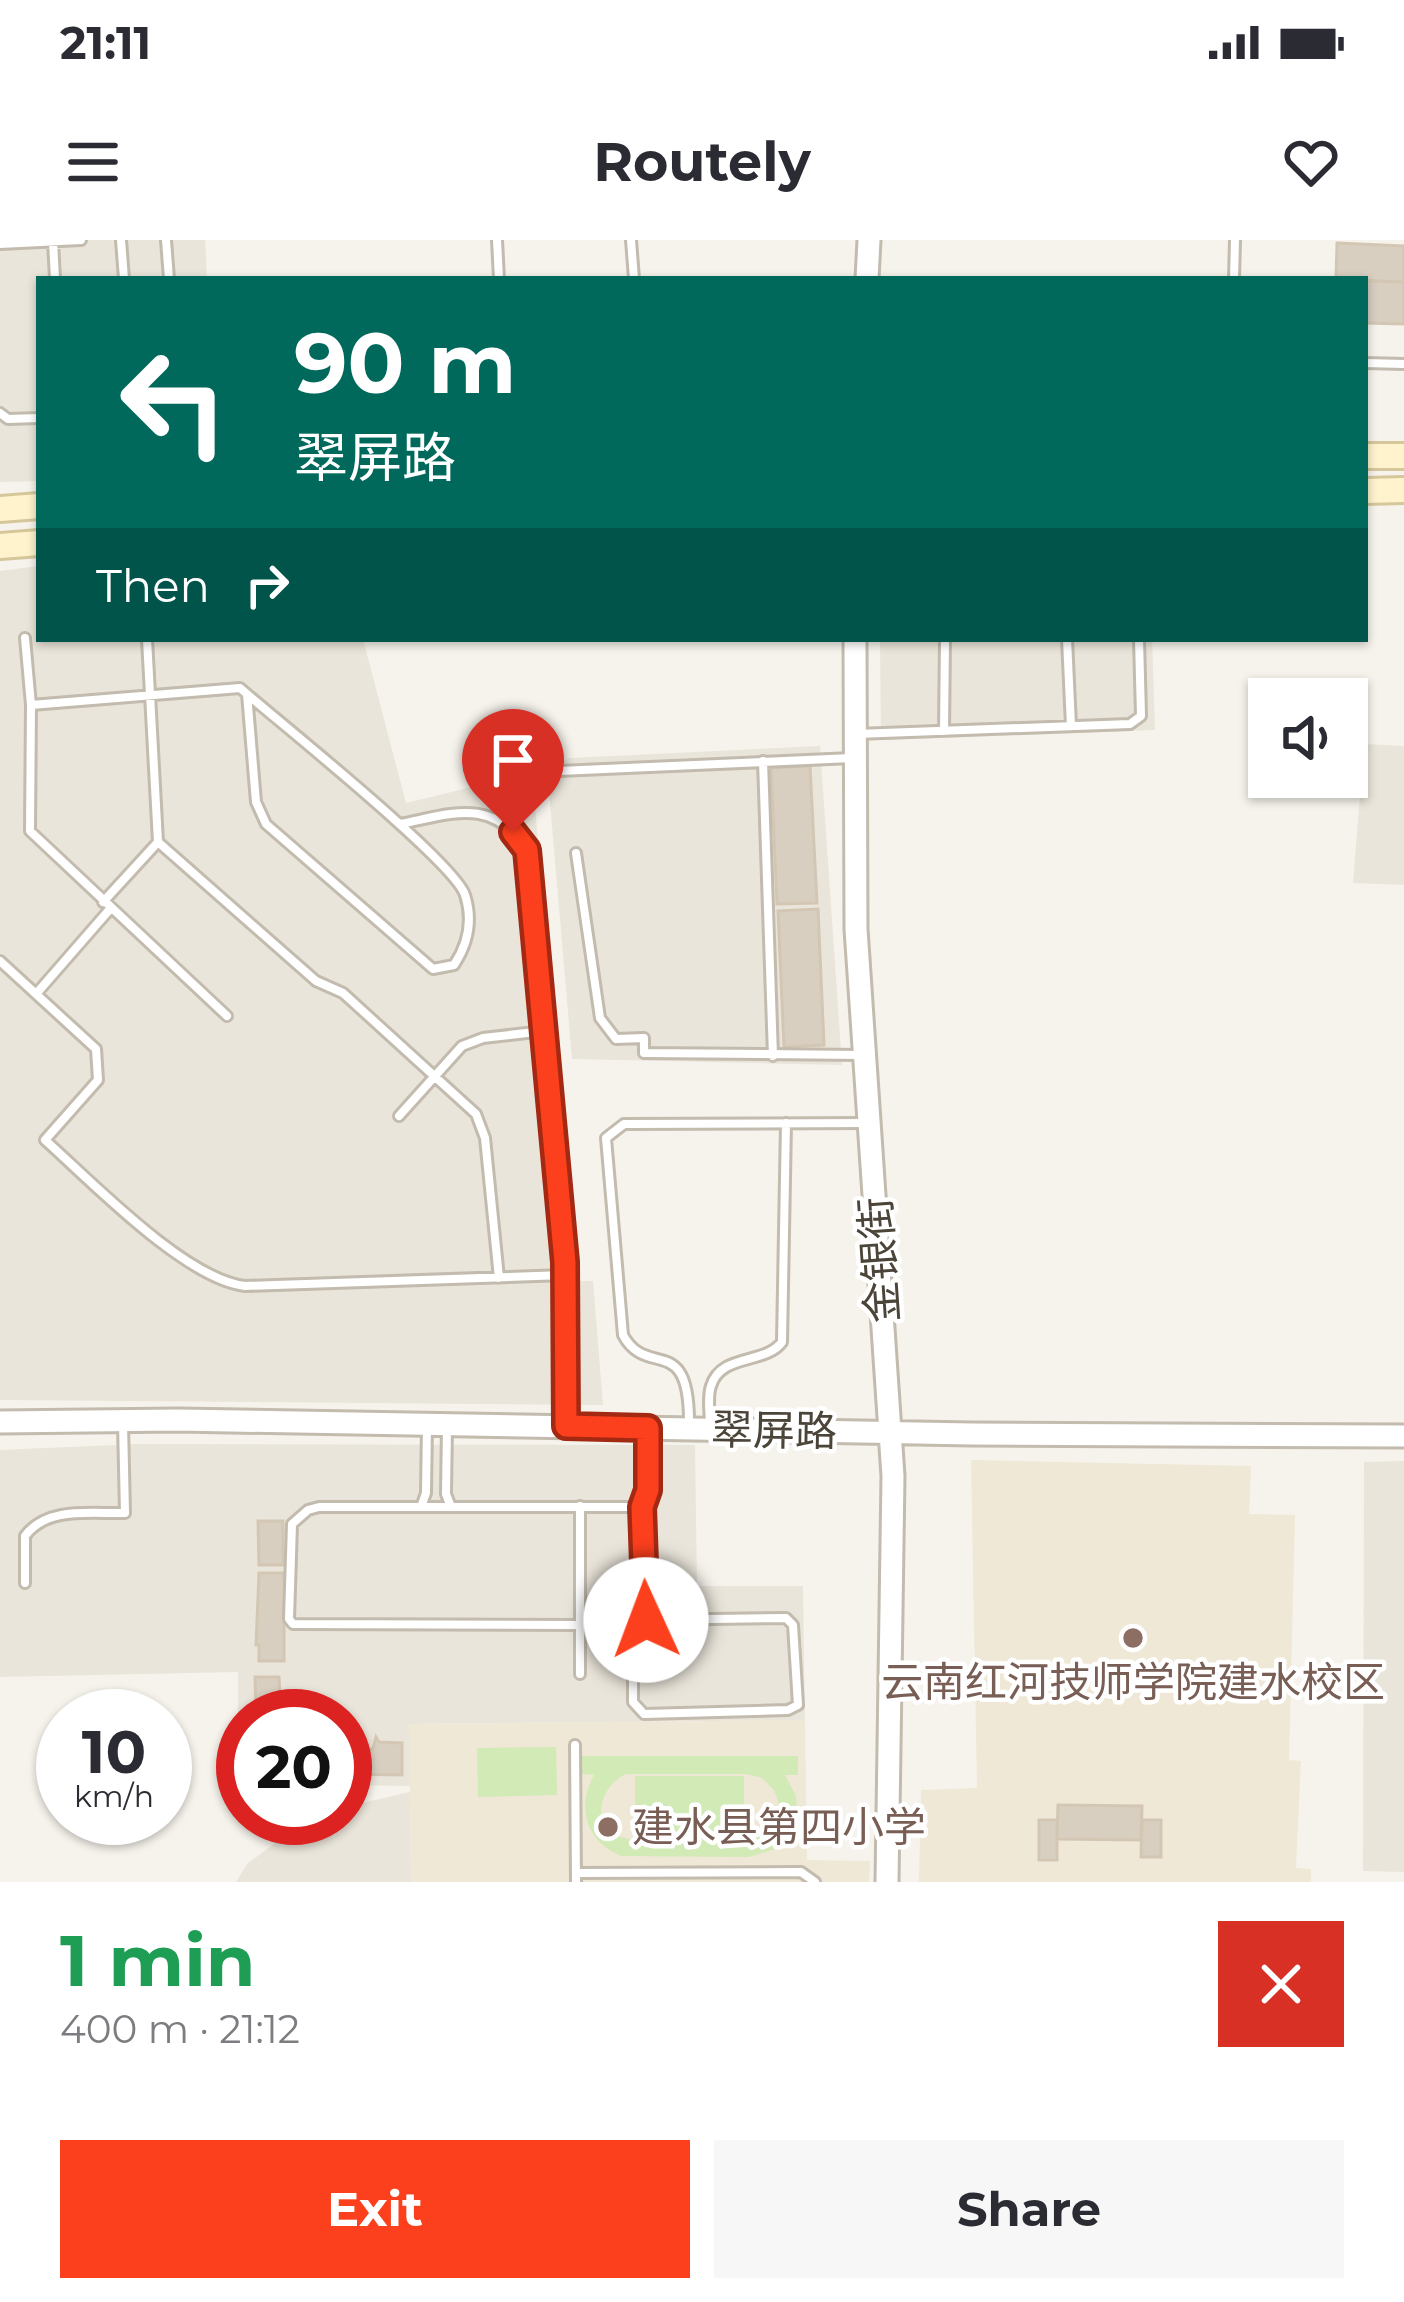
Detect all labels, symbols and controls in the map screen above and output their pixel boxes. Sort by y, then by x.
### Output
text: 21:11 [60,15,151,70]
icon: menu [60,129,126,195]
text: Routely [593,129,811,195]
icon: heart [1278,129,1344,195]
text: 90 m [294,312,516,414]
icon: left [96,324,252,480]
text: 翠屏路 [294,425,456,491]
icon: right [234,552,300,618]
text: Then [96,558,210,613]
map controls [1248,678,1368,798]
button: sound [1248,678,1368,798]
pin [462,709,564,832]
icon: arrive [480,727,546,793]
street label: 金银街 [849,1195,909,1325]
street label: 翠屏路 [711,1403,837,1457]
position arrow [583,1557,709,1683]
marker: 云南红河技师学院建水校区 [1120,1625,1146,1651]
place label: 云南红河技师学院建水校区 [881,1656,1385,1708]
speed limit sign: 20 [216,1689,372,1845]
text: 10 [82,1715,146,1788]
text: km/h [74,1778,154,1815]
place label: 建水县第四小学 [632,1801,926,1853]
marker: 建水县第四小学 [595,1814,621,1840]
text: 1 min [60,1916,256,2004]
button: close [1218,1921,1344,2047]
text: 400 m · 21:12 [60,2005,300,2053]
button: Exit [60,2140,690,2278]
button: Share [714,2140,1344,2278]

